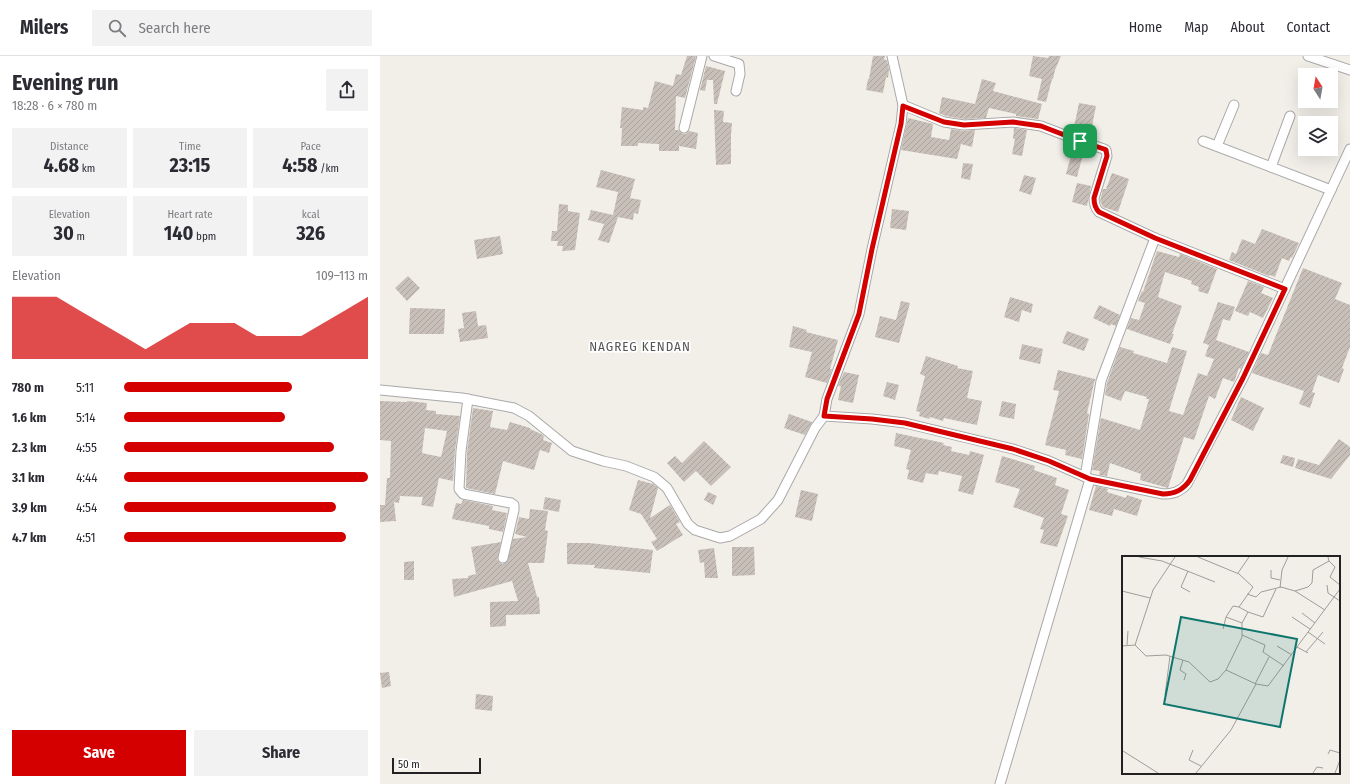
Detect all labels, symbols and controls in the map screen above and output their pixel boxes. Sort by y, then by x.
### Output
search box [92,10,372,46]
text: Milers [20,16,68,39]
icon: search [106,17,128,39]
text: Search here [138,19,211,37]
text: Home [1129,19,1162,36]
text: Map [1184,19,1208,36]
text: About [1230,19,1265,36]
text: Contact [1287,19,1330,36]
north arrow [1298,68,1338,108]
map controls [1298,68,1338,156]
text: Evening run [12,69,119,96]
button: share [326,69,368,111]
text: 18:28 · 6 × 780 m [12,98,97,113]
button: layers [1298,116,1338,156]
pin [1063,124,1097,158]
icon: arrive [1069,130,1091,152]
text: Distance [50,140,89,153]
text: Time [179,140,201,153]
text: Pace [300,140,321,153]
text: 4.68 [43,153,79,177]
text: 23:15 [170,153,210,177]
text: 4:58 [282,153,318,177]
text: km [79,162,95,175]
text: /km [318,162,339,175]
text: Elevation [49,208,90,221]
text: Heart rate [167,208,213,221]
text: kcal [302,208,320,221]
text: 30 [54,221,74,245]
text: 140 [164,221,193,245]
text: 326 [296,221,325,245]
text: m [74,230,85,243]
text: bpm [193,230,216,243]
text: Elevation [12,268,61,283]
text: 109–113 m [316,268,368,283]
district label: NAGREG KENDAN [589,339,691,354]
text: 780 m [12,380,44,395]
text: 5:11 [76,380,94,395]
text: 1.6 km [12,410,46,425]
text: 5:14 [76,410,96,425]
text: 2.3 km [12,440,47,455]
text: 4:55 [76,440,97,455]
text: 3.1 km [12,470,45,485]
text: 4:44 [76,470,98,485]
text: 3.9 km [12,500,47,515]
text: 4:54 [76,500,97,515]
text: 4.7 km [12,530,46,545]
text: 4:51 [76,530,96,545]
inset map [1122,556,1340,774]
button: Save [12,730,186,776]
button: Share [194,730,368,776]
scale bar [392,756,481,775]
text: 50 m [398,758,420,771]

